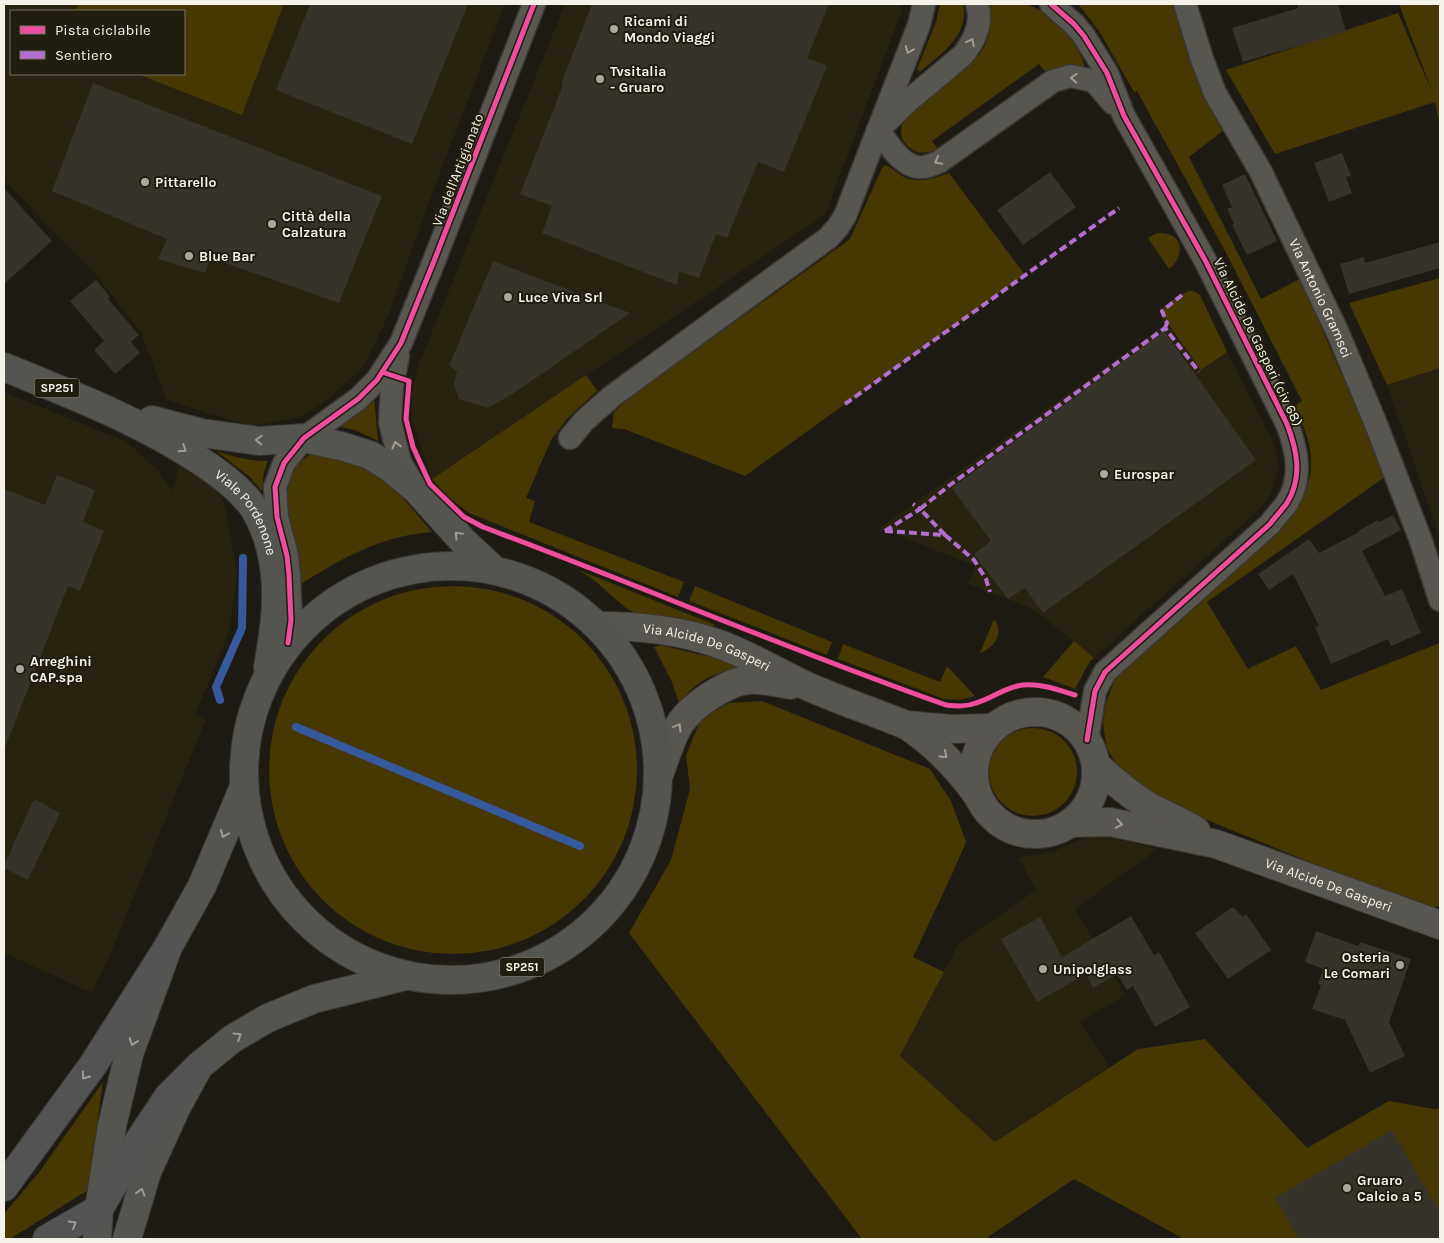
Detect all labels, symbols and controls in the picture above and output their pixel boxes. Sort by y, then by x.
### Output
legend [10,10,185,75]
place label: Ricami di Mondo Viaggi [624,13,715,46]
text: Pista ciclabile [55,21,151,39]
marker: Ricami di Mondo Viaggi [608,23,620,35]
one-way arrow [965,38,975,47]
one-way arrow [905,45,915,54]
text: Sentiero [55,46,112,64]
place label: Tvsitalia - Gruaro [610,63,666,96]
one-way arrow [1070,72,1078,83]
marker: Tvsitalia - Gruaro [594,73,606,85]
street label: Via dell'Artigianato [429,111,487,229]
one-way arrow [934,155,943,165]
place label: Pittarello [155,174,216,191]
marker: Pittarello [139,176,151,188]
place label: Città della Calzatura [282,208,351,241]
marker: Città della Calzatura [266,218,278,230]
street label: Via Antonio Gramsci [1286,236,1356,360]
place label: Blue Bar [199,248,255,265]
marker: Blue Bar [183,250,195,262]
street label: Via Alcide De Gasperi (civ 68) [1210,255,1306,429]
place label: Luce Viva Srl [518,289,603,306]
marker: Luce Viva Srl [502,291,514,303]
road number: SP251 [34,378,80,398]
one-way arrow [255,435,263,445]
one-way arrow [391,441,402,450]
one-way arrow [178,443,187,453]
street label: Viale Pordenone [212,465,280,557]
place label: Eurospar [1114,466,1175,483]
marker: Eurospar [1098,468,1110,480]
one-way arrow [455,532,464,541]
street label: Via Alcide De Gasperi [642,619,774,675]
place label: Arreghini CAP.spa [30,653,92,686]
marker: Arreghini CAP.spa [14,663,26,675]
one-way arrow [672,724,682,733]
one-way arrow [938,749,947,758]
one-way arrow [1114,818,1123,828]
one-way arrow [220,829,231,838]
street label: Via Alcide De Gasperi [1263,854,1394,915]
place label: Osteria Le Comari [1324,949,1390,982]
road number: SP251 [500,958,544,976]
marker: Osteria Le Comari [1394,959,1406,971]
place label: Unipolglass [1053,961,1132,978]
marker: Unipolglass [1037,963,1049,975]
one-way arrow [232,1033,241,1043]
one-way arrow [129,1037,139,1046]
one-way arrow [82,1071,91,1080]
place label: Gruaro Calcio a 5 [1357,1172,1422,1205]
marker: Gruaro Calcio a 5 [1341,1182,1353,1194]
one-way arrow [135,1189,145,1197]
one-way arrow [67,1220,76,1230]

